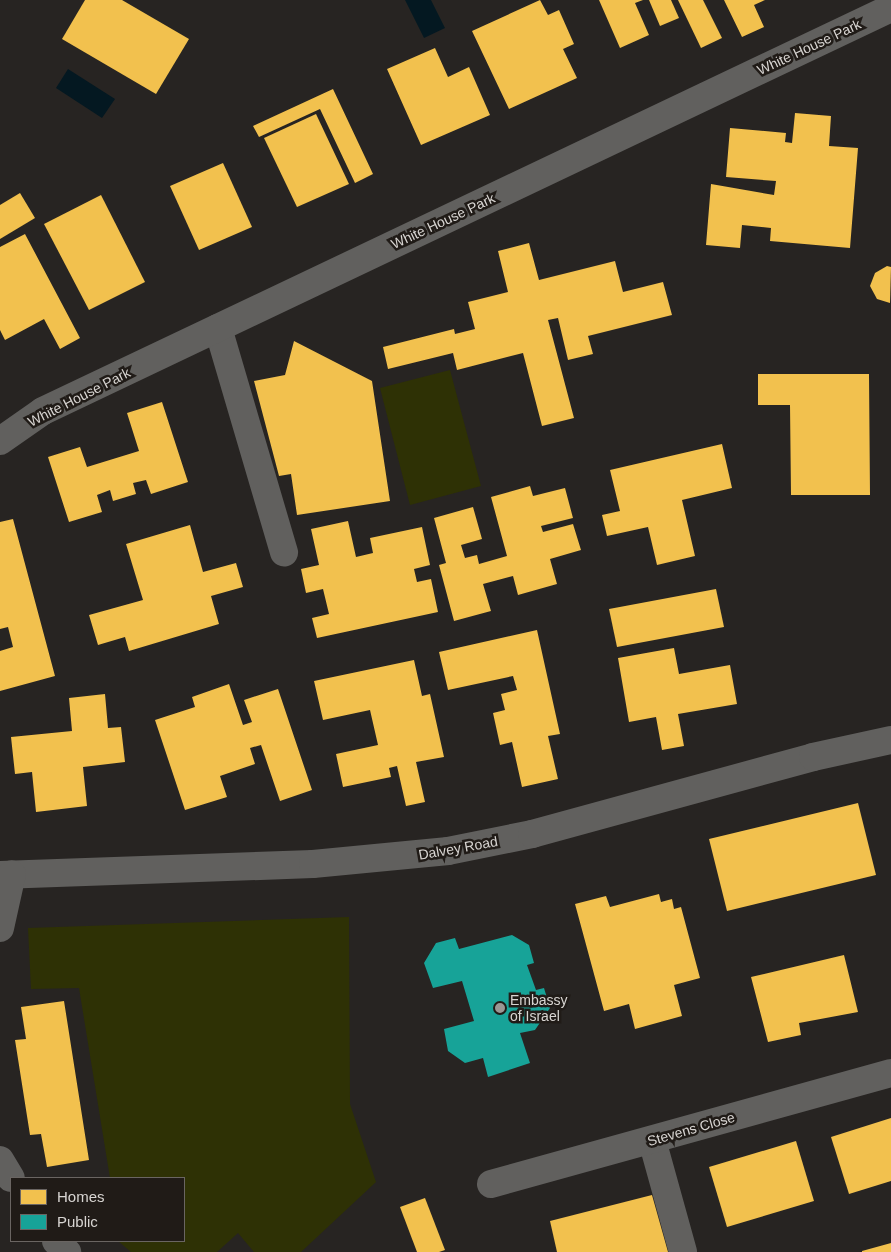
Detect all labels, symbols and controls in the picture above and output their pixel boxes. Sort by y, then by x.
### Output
street label: White House Park [754,16,864,78]
street label: White House Park [388,190,498,252]
street label: White House Park [25,364,133,430]
street label: Dalvey Road [417,833,499,863]
place label: Embassy of Israel [510,992,568,1024]
marker: Embassy of Israel [494,1002,506,1014]
street label: Stevens Close [645,1108,737,1150]
legend [10,1177,185,1242]
text: Homes [57,1188,105,1205]
text: Public [57,1213,98,1230]

